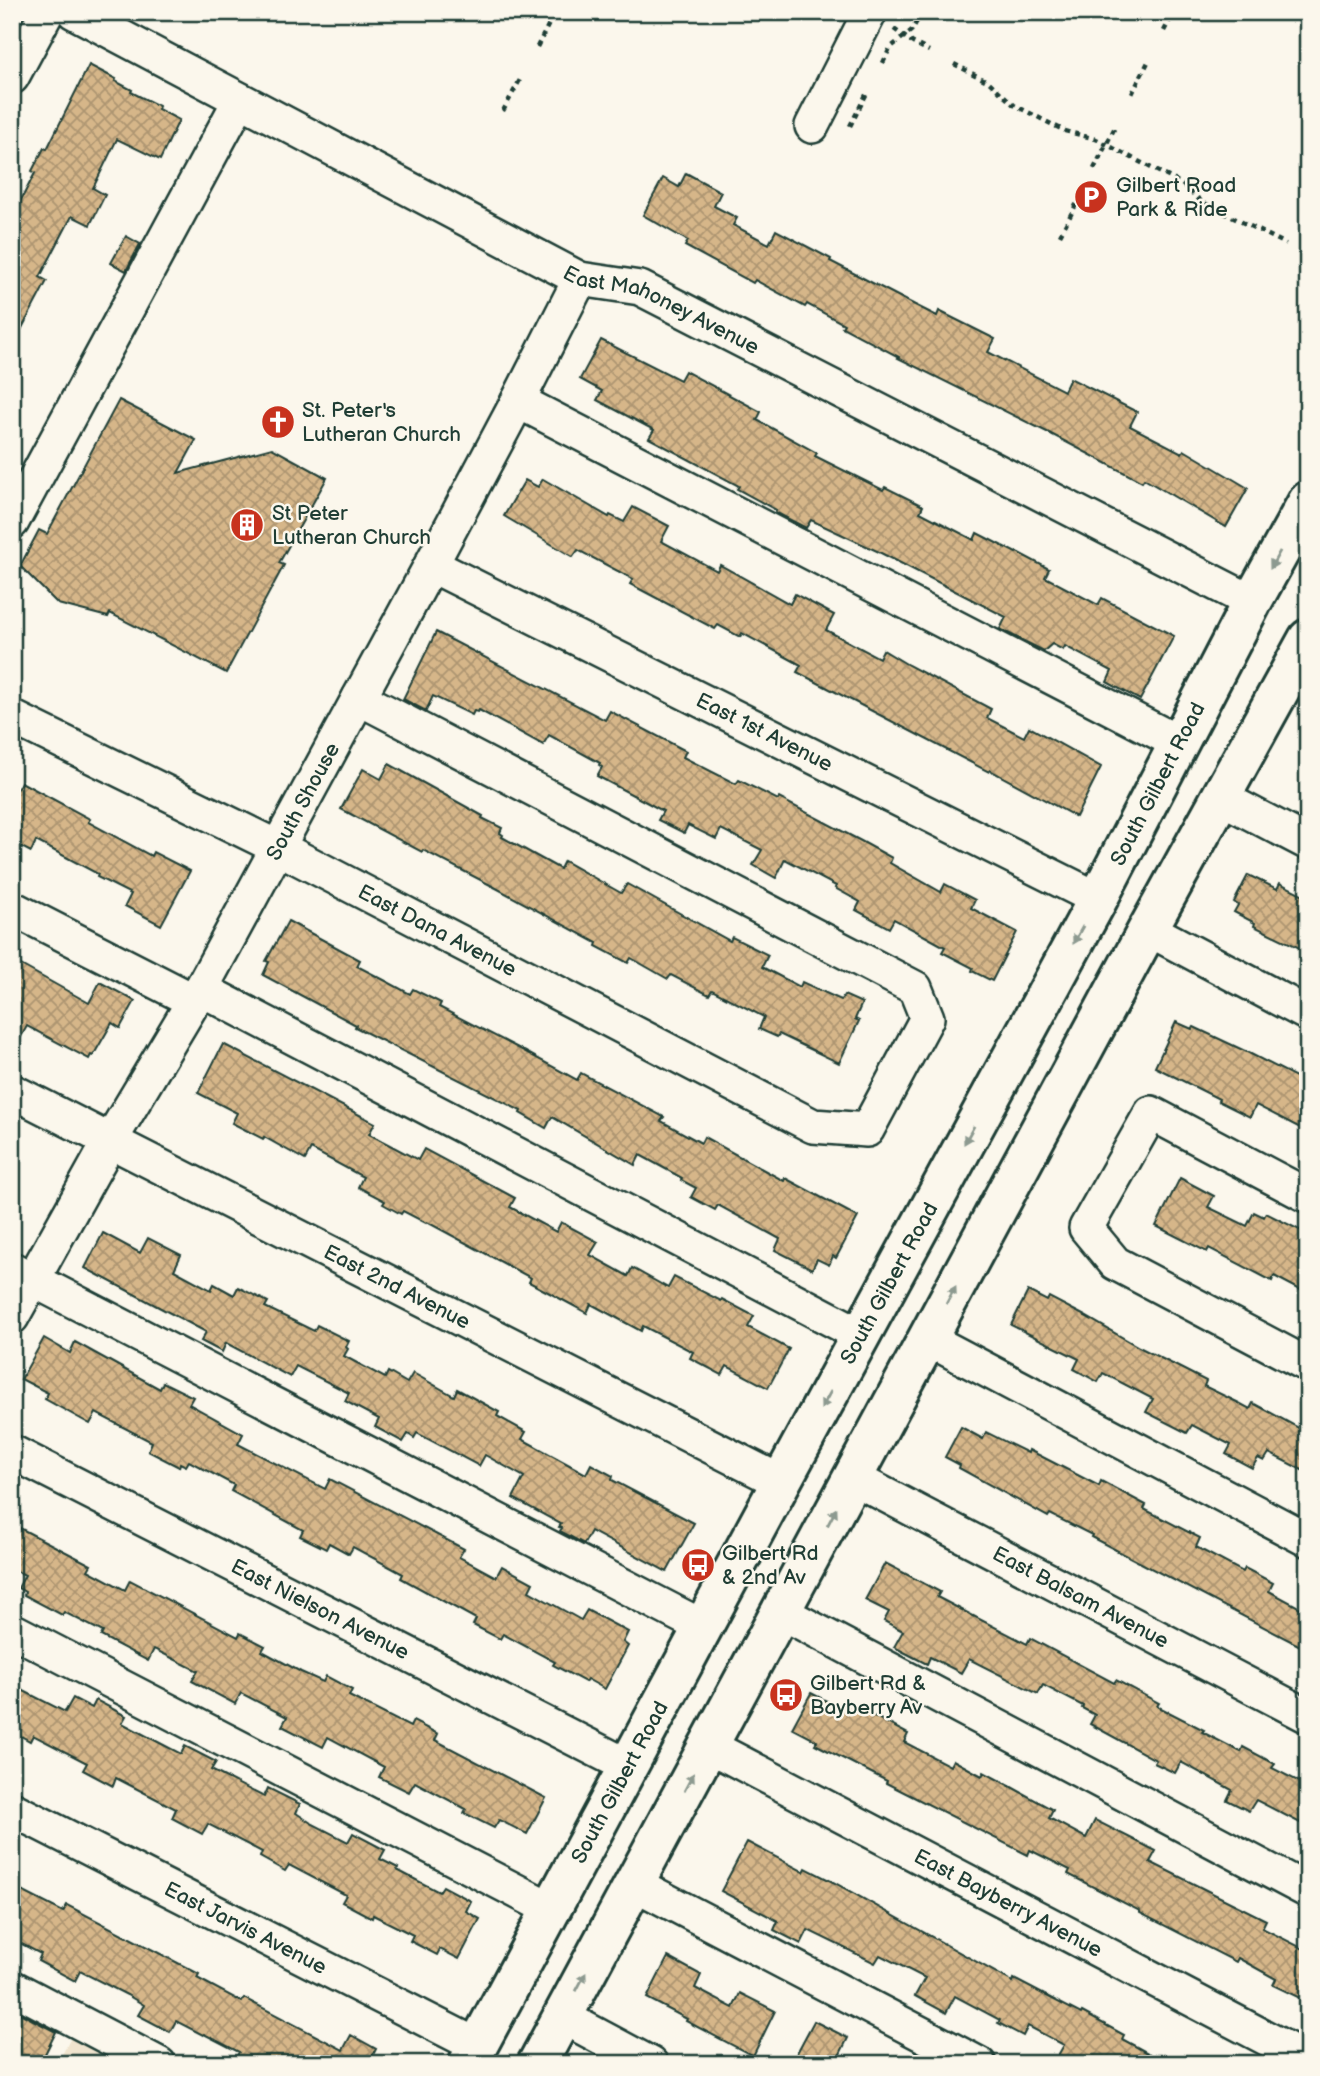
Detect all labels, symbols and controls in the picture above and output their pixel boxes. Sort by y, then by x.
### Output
place label: Gilbert Road Park & Ride [1116,173,1236,222]
parking icon: Gilbert Road Park & Ride [1072,178,1110,216]
street label: East Mahoney Avenue [559,260,763,360]
place label: St. Peter's Lutheran Church [302,398,461,447]
church icon: St. Peter's Lutheran Church [259,403,297,441]
place label: St Peter Lutheran Church [272,501,431,550]
building icon: St Peter Lutheran Church [228,506,266,544]
one-way arrow [1269,551,1281,570]
street label: East 1st Avenue [692,688,837,777]
street label: South Gilbert Road [1105,698,1211,870]
street label: South Shouse [261,739,345,865]
street label: East Dana Avenue [354,879,521,982]
one-way arrow [1072,926,1084,945]
one-way arrow [964,1125,975,1145]
street label: South Gilbert Road [835,1198,944,1369]
street label: East 2nd Avenue [320,1240,474,1335]
one-way arrow [946,1285,957,1305]
one-way arrow [820,1390,832,1409]
one-way arrow [826,1507,838,1527]
place label: Gilbert Rd & 2nd Av [722,1541,819,1590]
street label: East Balsam Avenue [988,1541,1173,1654]
bus stop icon: Gilbert Rd & 2nd Av [679,1546,717,1584]
street label: East Nielson Avenue [227,1554,413,1665]
place label: Gilbert Rd & Bayberry Av [810,1671,926,1720]
bus stop icon: Gilbert Rd & Bayberry Av [767,1676,805,1714]
street label: South Gilbert Road [566,1697,674,1868]
one-way arrow [684,1772,695,1792]
street label: East Bayberry Avenue [910,1844,1106,1963]
street label: East Jarvis Avenue [160,1877,331,1980]
one-way arrow [576,1972,587,1992]

